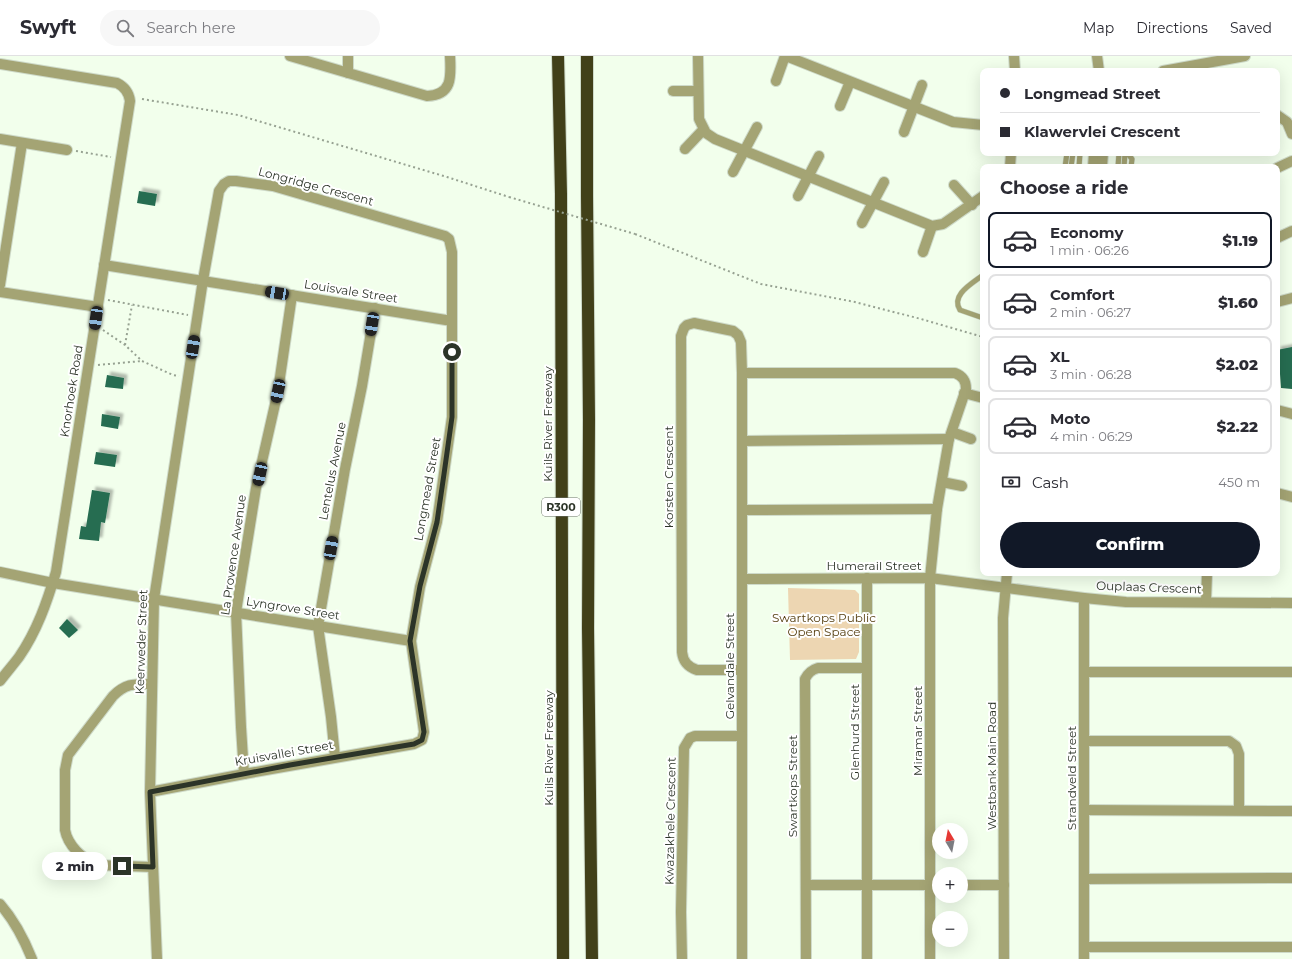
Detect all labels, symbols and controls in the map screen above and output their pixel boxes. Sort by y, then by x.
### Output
search box [100,10,380,46]
text: Swyft [20,16,76,39]
icon: search [114,17,136,39]
text: Search here [146,18,236,37]
text: Map [1083,19,1114,37]
text: Directions [1136,19,1208,37]
text: Saved [1230,19,1272,37]
text: Longmead Street [1024,84,1161,103]
text: Klawervlei Crescent [1024,122,1180,141]
street label: Longridge Crescent [257,163,375,209]
text: Choose a ride [1000,177,1128,199]
icon: car [1002,222,1038,258]
text: Economy [1050,223,1123,242]
text: $1.19 [1223,231,1258,250]
text: 1 min · 06:26 [1050,242,1129,258]
street label: Louisvale Street [303,276,399,306]
icon: car [1002,284,1038,320]
car [264,285,290,301]
text: Comfort [1050,285,1115,304]
text: $1.60 [1218,293,1258,312]
text: 2 min · 06:27 [1050,304,1131,320]
car [88,305,104,331]
car [364,311,380,337]
car [185,334,201,360]
route start [443,343,461,361]
street label: Knorhoek Road [56,344,86,438]
icon: car [1002,346,1038,382]
text: XL [1050,347,1069,366]
text: $2.02 [1216,355,1258,374]
street label: Kuils River Freeway [540,366,555,482]
text: 3 min · 06:28 [1050,366,1132,382]
car [270,378,286,404]
icon: car [1002,408,1038,444]
text: Moto [1050,409,1090,428]
text: $2.22 [1217,417,1258,436]
street label: Lentelus Avenue [315,421,349,521]
street label: Korsten Crescent [661,426,676,528]
text: 4 min · 06:29 [1050,428,1133,444]
street label: Longmead Street [410,436,444,542]
car [252,461,268,487]
icon: cash [1000,471,1022,493]
text: Cash [1032,473,1069,492]
text: 450 m [1218,474,1260,490]
street label: La Provence Avenue [217,494,249,616]
road number: R300 [542,498,580,516]
button: Confirm [1000,522,1260,568]
car [323,535,339,561]
street label: Humerail Street [826,558,922,573]
street label: Ouplaas Crescent [1096,578,1202,596]
street label: Keerweder Street [132,589,150,695]
street label: Lyngrove Street [245,593,341,623]
park label: Swartkops Public Open Space [772,610,876,639]
street label: Gelvandale Street [722,613,737,719]
street label: Glenhurd Street [847,684,862,780]
street label: Miramar Street [910,686,925,776]
street label: Kuils River Freeway [541,690,556,806]
street label: Westbank Main Road [984,702,999,830]
street label: Strandveld Street [1064,726,1079,830]
street label: Swartkops Street [785,735,800,837]
street label: Kruisvallei Street [233,737,335,769]
street label: Kwazakhele Crescent [661,757,679,885]
north arrow [932,823,968,859]
map controls [932,823,968,947]
callout: 2 min [42,852,108,880]
route end [113,857,131,875]
text: 2 min [56,858,94,874]
button: + [932,867,968,903]
button: − [932,911,968,947]

